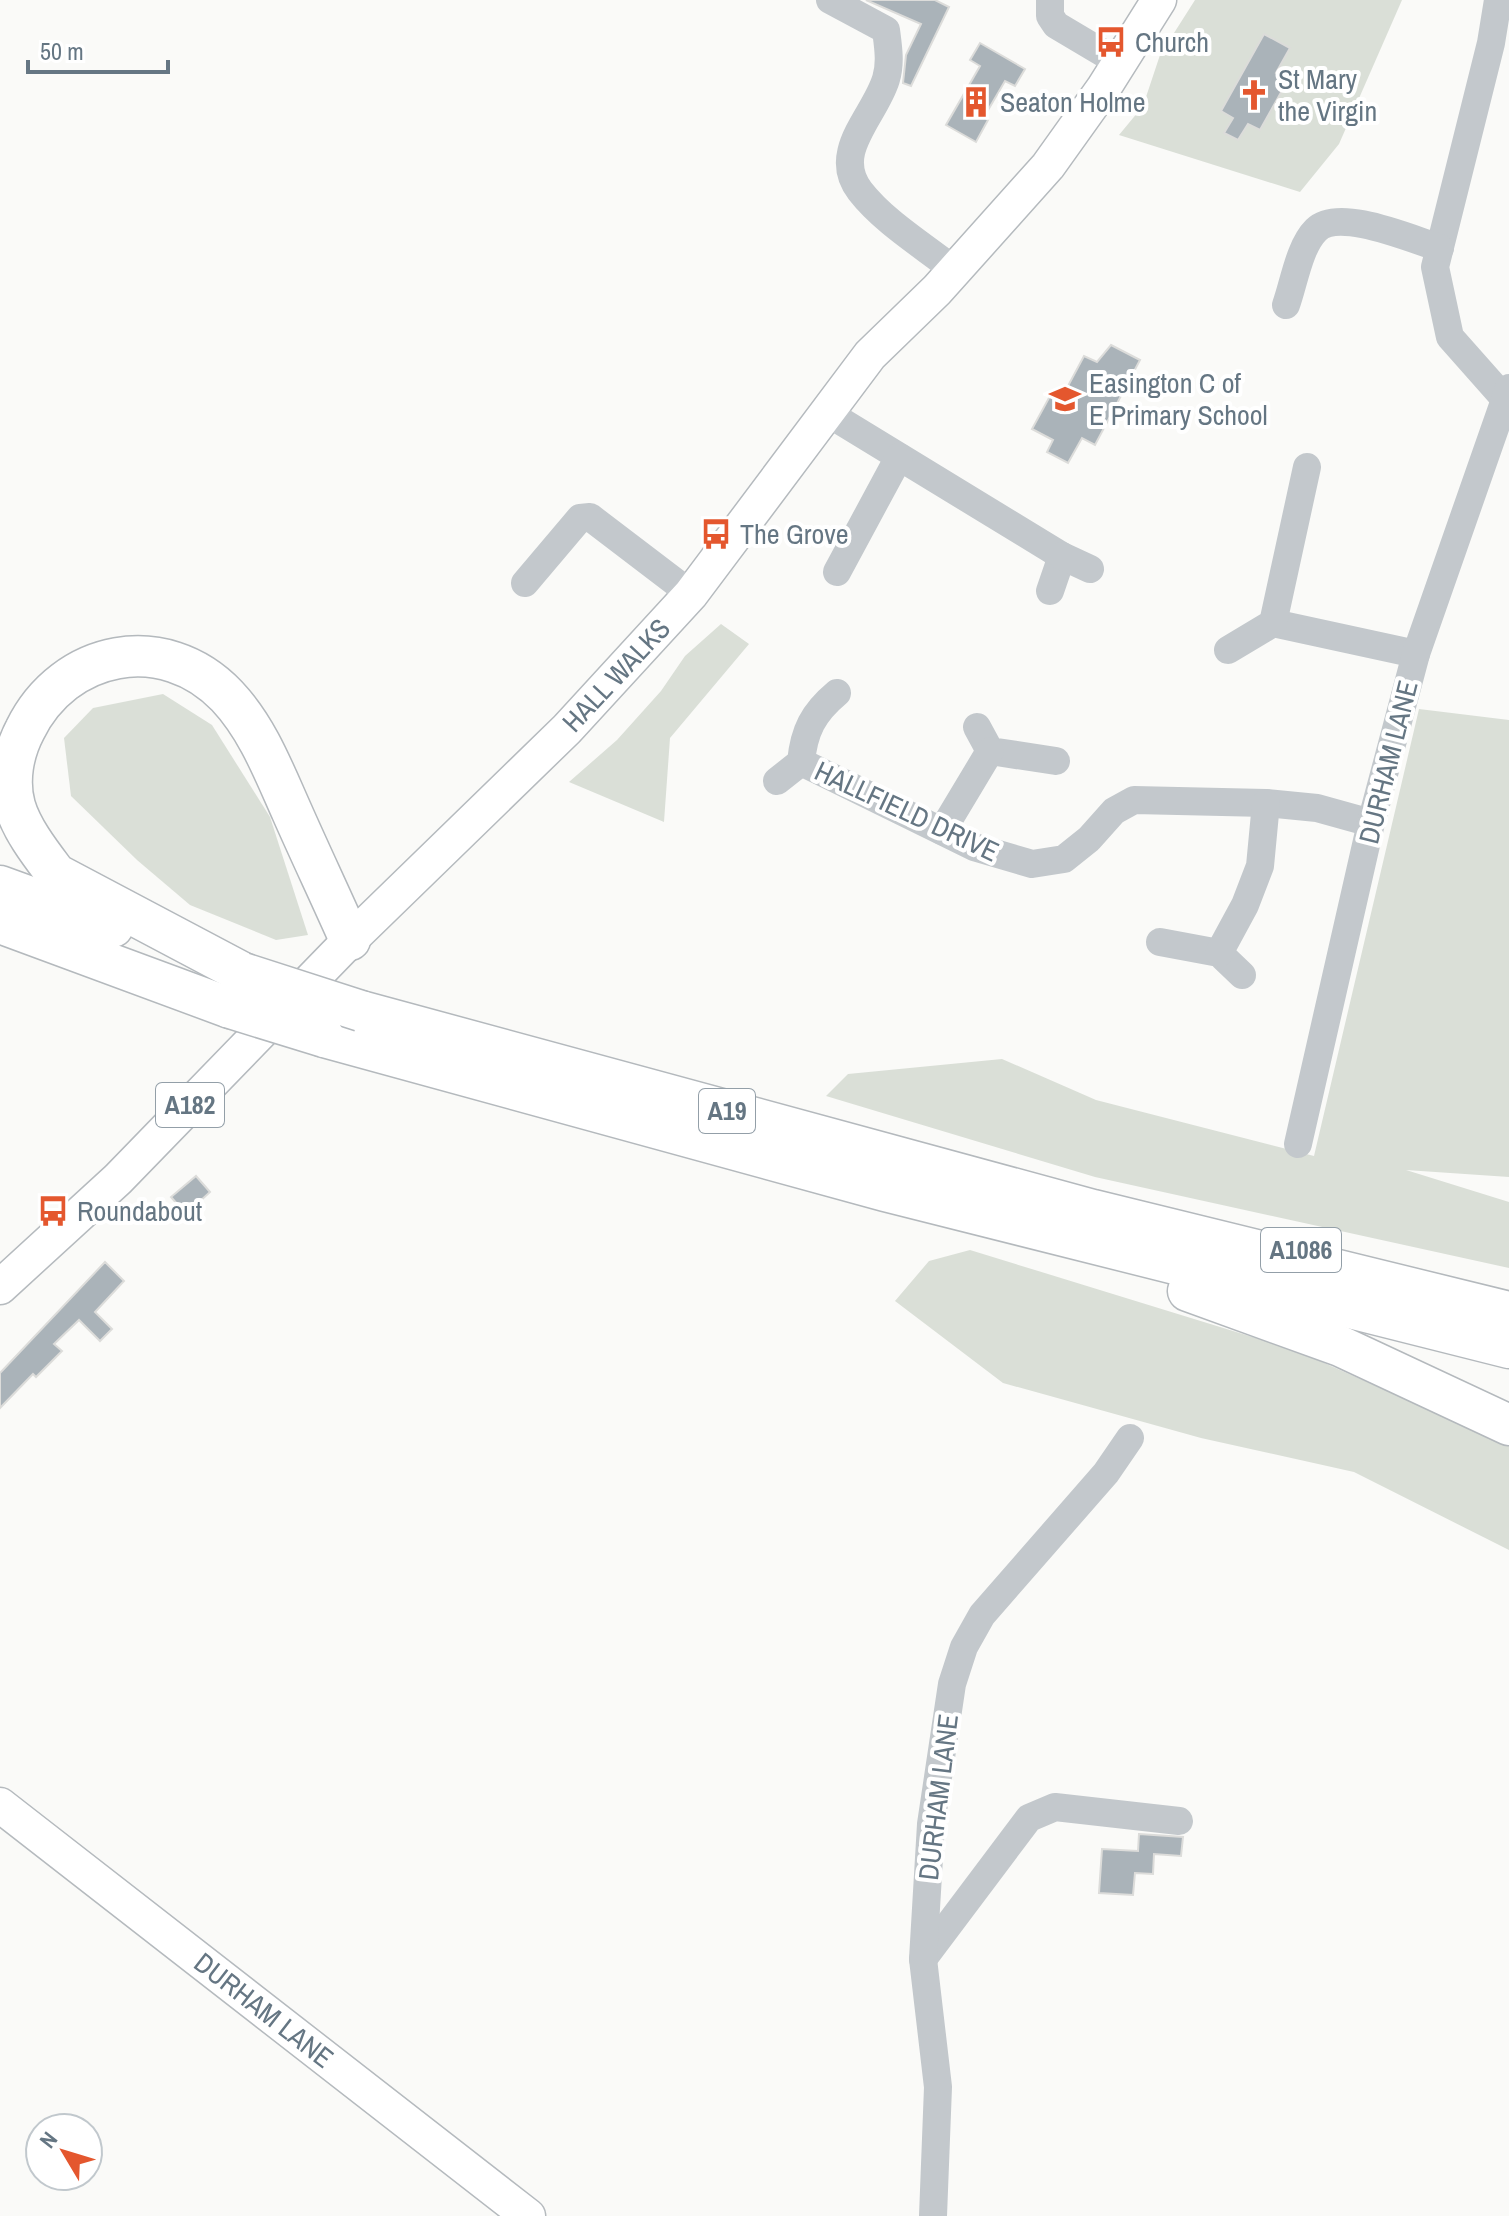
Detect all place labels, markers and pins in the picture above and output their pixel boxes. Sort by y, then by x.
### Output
place label: Church [1135,23,1209,61]
bus stop icon: Church [1094,25,1128,59]
place label: St Mary the Virgin [1278,60,1377,130]
church icon: St Mary the Virgin [1237,78,1271,112]
place label: Seaton Holme [1000,83,1146,121]
building icon: Seaton Holme [959,85,993,119]
place label: Easington C of E Primary School [1089,364,1268,434]
school or university icon: Easington C of E Primary School [1048,382,1082,416]
place label: The Grove [740,515,848,553]
bus stop icon: The Grove [699,517,733,551]
place label: Roundabout [77,1192,202,1230]
bus stop icon: Roundabout [36,1194,70,1228]

